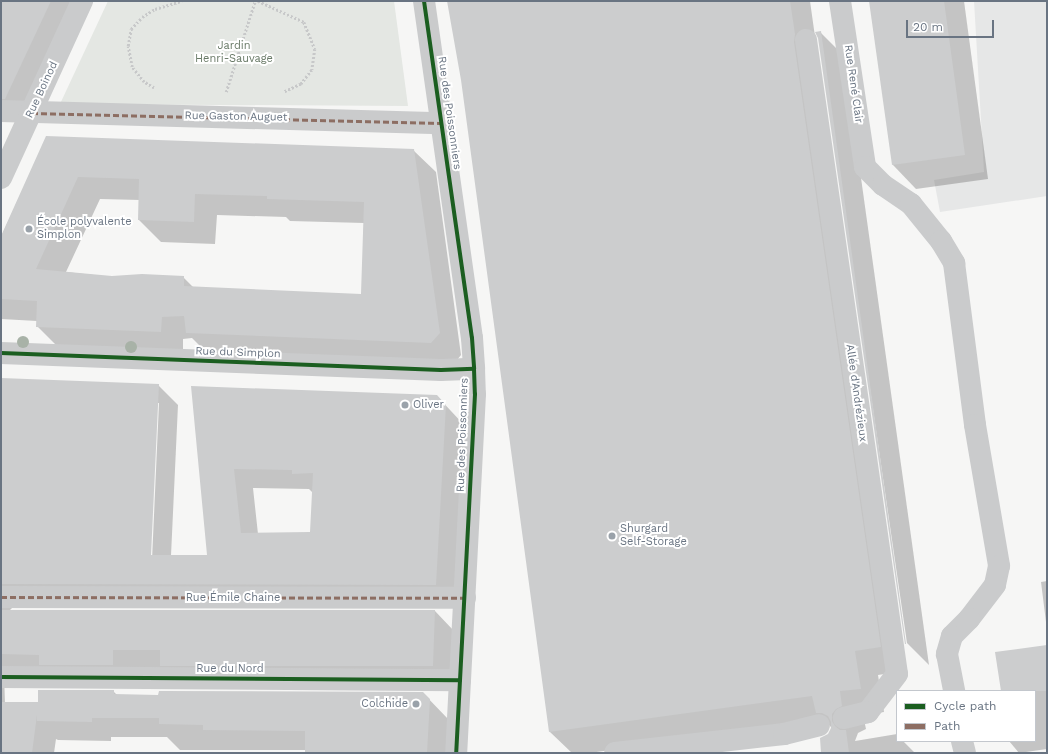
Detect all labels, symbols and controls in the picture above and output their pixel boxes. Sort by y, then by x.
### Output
scale bar [908,12,996,38]
text: 20 m [913,20,943,34]
park label: Jardin Henri-Sauvage [195,40,273,66]
street label: Rue René Clair [841,44,865,124]
street label: Rue des Poissonniers [435,56,463,170]
street label: Rue Boinod [23,60,61,120]
street label: Rue Gaston Auguet [184,110,288,124]
place label: École polyvalente Simplon [37,216,132,242]
marker: École polyvalente Simplon [24,224,34,234]
street label: Allée d'Andrézieux [843,343,869,443]
street label: Rue du Simplon [195,345,281,361]
street label: Rue des Poissonniers [454,378,472,492]
place label: Oliver [413,398,444,412]
marker: Oliver [400,400,410,410]
place label: Shurgard Self-Storage [620,523,687,549]
marker: Shurgard Self-Storage [607,531,617,541]
street label: Rue Émile Chaine [186,591,280,605]
street label: Rue du Nord [196,662,264,676]
legend [896,690,1036,742]
place label: Colchide [361,697,408,711]
marker: Colchide [411,699,421,709]
text: Cycle path [934,699,996,713]
text: Path [934,719,960,733]

